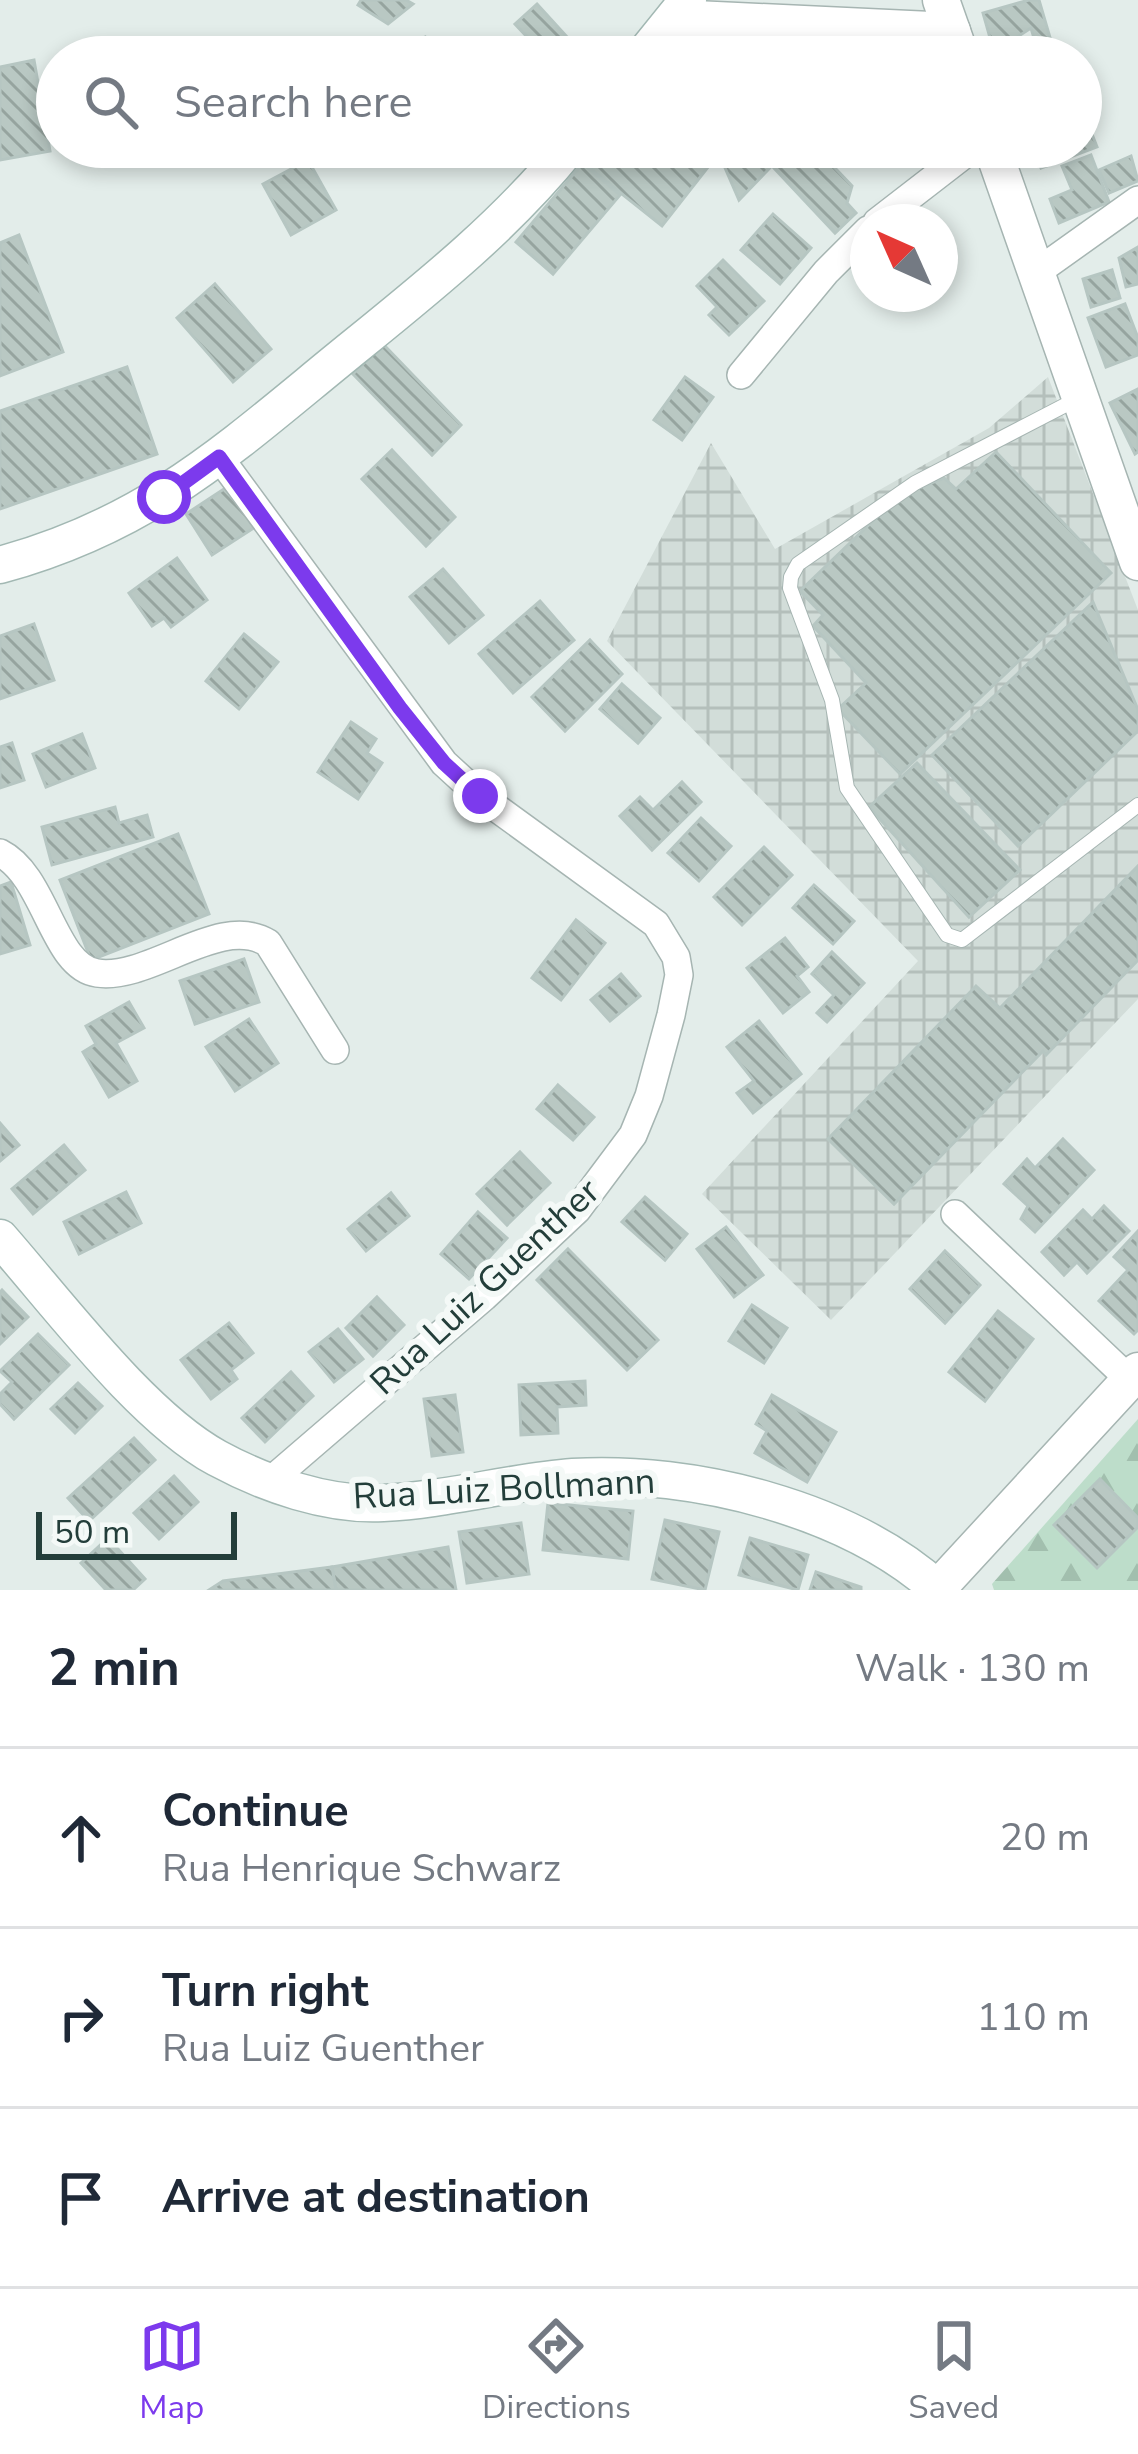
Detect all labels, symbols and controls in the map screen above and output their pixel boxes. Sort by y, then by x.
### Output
search box [36,36,1102,168]
icon: search [78,69,144,135]
text: Search here [174,72,413,133]
north arrow [850,204,958,312]
route start [137,470,191,524]
route end [453,769,507,823]
street label: Rua Luiz Guenther [360,1168,610,1406]
street label: Rua Luiz Bollmann [352,1457,656,1521]
scale bar [36,1506,237,1559]
text: 50 m [54,1510,130,1555]
text: 2 min [48,1633,180,1703]
text: Walk · 130 m [855,1642,1090,1695]
text: Continue [162,1781,349,1842]
icon: ahead [48,1805,114,1871]
text: 20 m [1000,1811,1090,1864]
text: Rua Henrique Schwarz [162,1842,561,1895]
text: Turn right [162,1961,369,2022]
icon: right [48,1985,114,2051]
text: 110 m [976,1991,1090,2044]
text: Rua Luiz Guenther [162,2022,484,2075]
icon: arrive [48,2165,114,2231]
text: Arrive at destination [162,2167,590,2228]
tab: Map [139,2313,205,2430]
tab: Directions [482,2313,631,2430]
tab: Saved [908,2313,999,2430]

